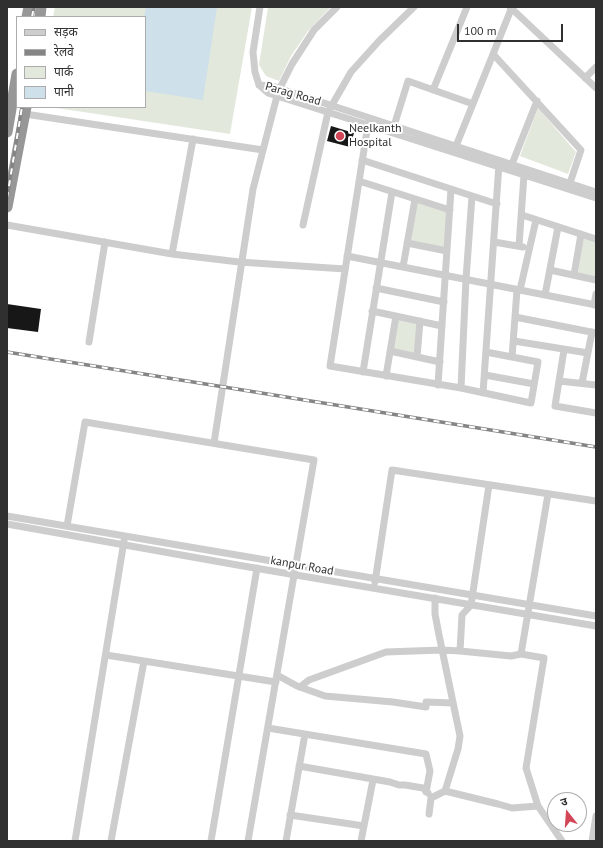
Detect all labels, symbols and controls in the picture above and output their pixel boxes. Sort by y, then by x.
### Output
legend [16,16,146,108]
scale bar [459,16,565,42]
text: 100 m [464,23,497,38]
text: सड़क [54,24,78,39]
text: रेलवे [54,44,74,59]
text: पार्क [54,64,73,79]
street label: Parag Road [263,79,323,109]
text: पानी [54,84,74,99]
place label: Neelkanth Hospital [349,122,402,150]
marker: Neelkanth Hospital [334,130,346,142]
street label: kanpur Road [269,553,335,579]
north arrow [547,792,587,832]
text: उ [559,794,569,809]

